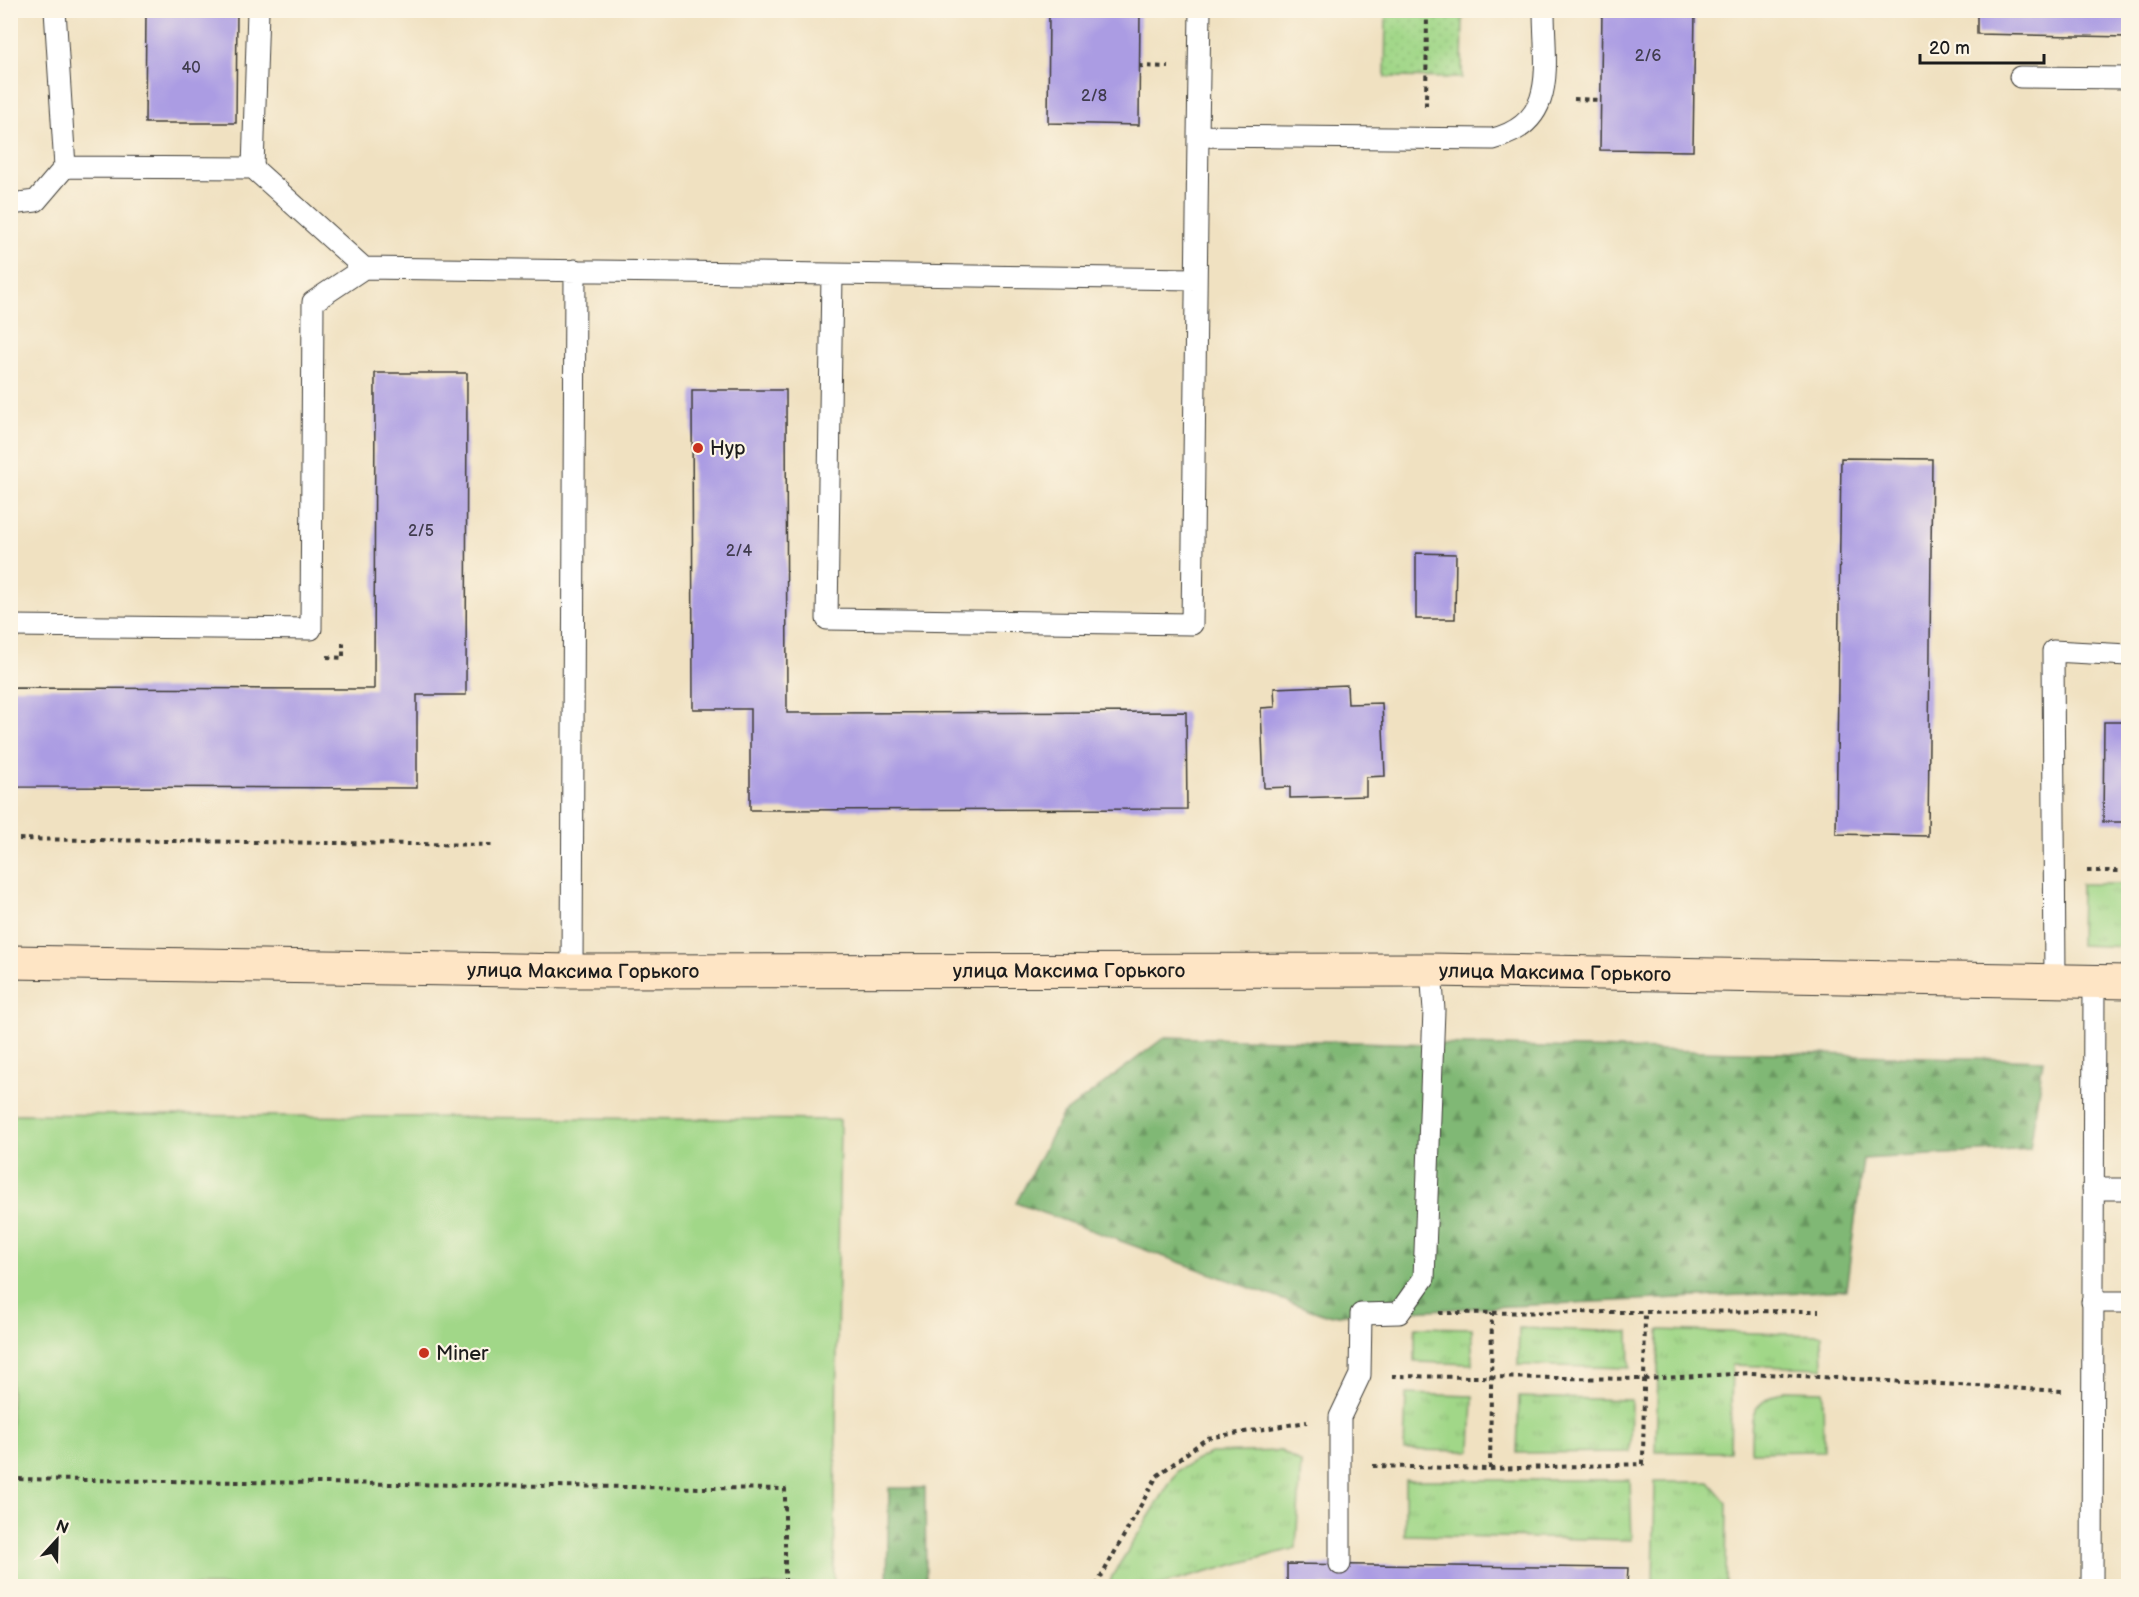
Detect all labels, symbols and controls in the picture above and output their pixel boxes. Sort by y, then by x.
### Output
scale bar [1920,27,2044,65]
text: 20 m [1929,38,1970,59]
house number: 2/6 [1635,47,1661,66]
house number: 40 [181,59,201,78]
house number: 2/8 [1081,87,1107,106]
place label: Нур [710,437,746,461]
marker: Нур [691,441,705,455]
house number: 2/5 [408,522,434,541]
house number: 2/4 [726,542,752,561]
street label: улица Максима Горького [467,958,699,984]
street label: улица Максима Горького [953,959,1185,984]
street label: улица Максима Горького [1439,959,1671,987]
place label: Miner [436,1342,489,1366]
marker: Miner [417,1346,431,1360]
north arrow [27,1510,87,1570]
text: N [53,1516,71,1539]

